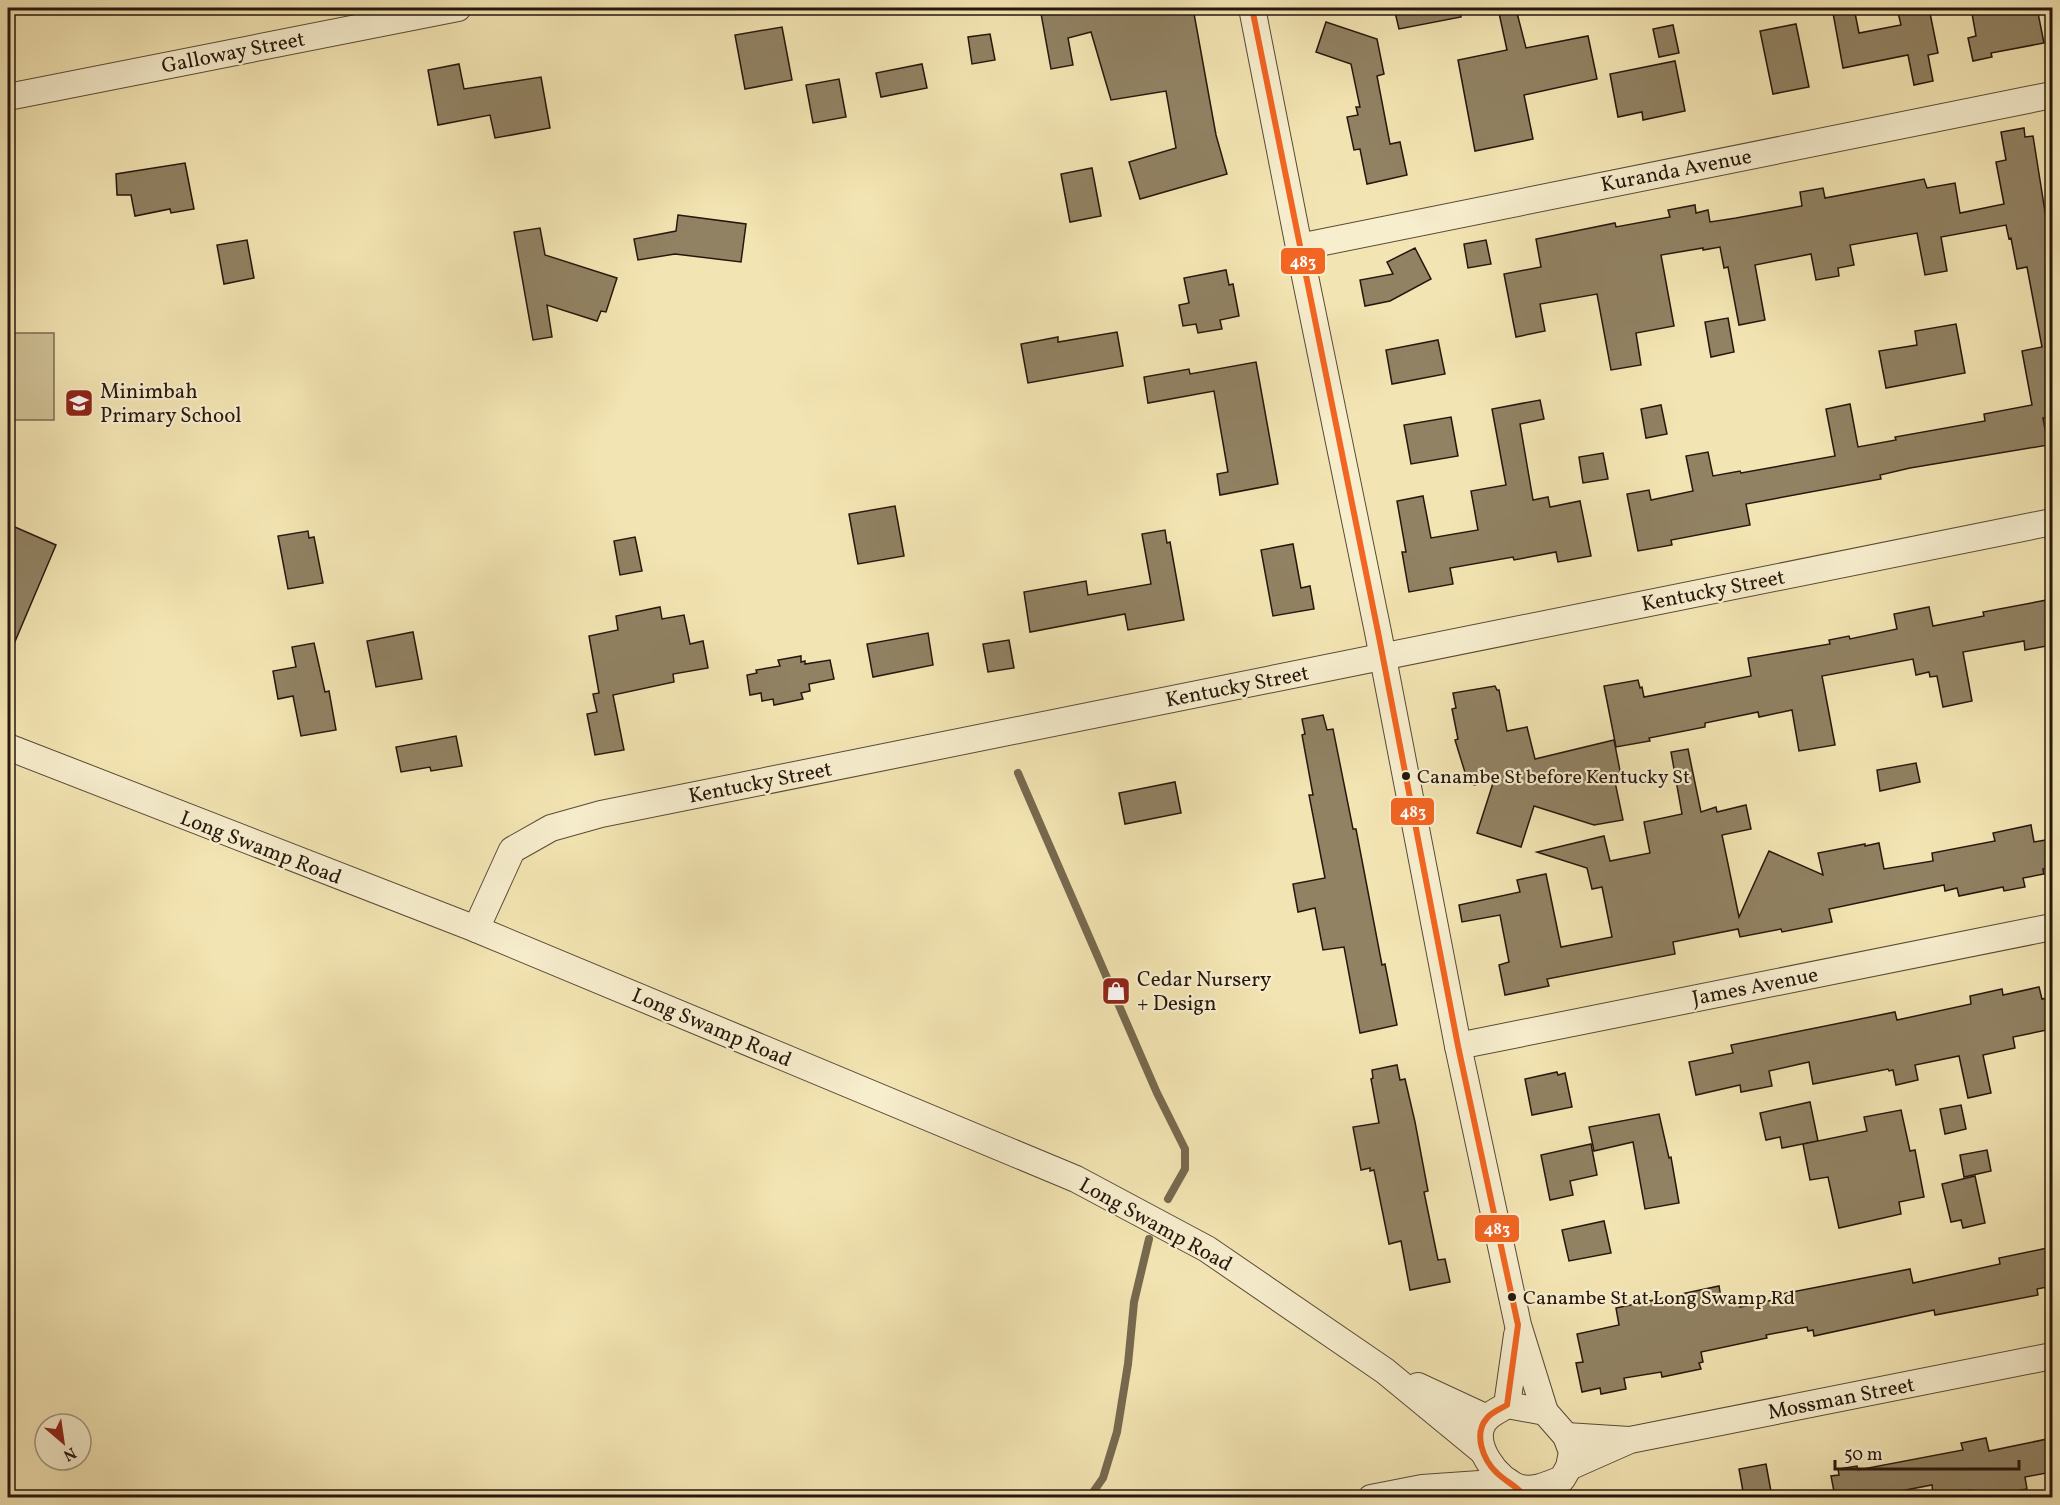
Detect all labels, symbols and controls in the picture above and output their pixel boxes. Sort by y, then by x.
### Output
street label: Galloway Street [159,25,307,82]
street label: Kuranda Avenue [1598,143,1754,200]
line badge: 483 [1280,247,1326,275]
text: 483 [1290,252,1316,274]
place label: Minimbah Primary School [100,378,241,431]
school or university icon: Minimbah Primary School [63,387,95,419]
street label: Kentucky Street [1639,563,1787,620]
street label: Kentucky Street [1163,659,1311,716]
street label: Kentucky Street [686,755,834,812]
place label: Canambe St before Kentucky St [1417,764,1690,792]
marker: Canambe St before Kentucky St [1400,770,1412,782]
line badge: 483 [1390,797,1435,826]
text: 483 [1400,802,1426,824]
street label: Long Swamp Road [175,804,345,893]
street label: James Avenue [1690,961,1821,1014]
place label: Cedar Nursery + Design [1137,966,1272,1019]
shop icon: Cedar Nursery + Design [1100,975,1132,1007]
street label: Long Swamp Road [627,982,796,1075]
street label: Long Swamp Road [1073,1171,1237,1279]
line badge: 483 [1474,1214,1520,1243]
text: 483 [1484,1219,1510,1241]
place label: Canambe St at Long Swamp Rd [1523,1285,1795,1313]
marker: Canambe St at Long Swamp Rd [1506,1291,1518,1303]
street label: Mossman Street [1765,1371,1917,1428]
north arrow [33,1412,93,1472]
scale bar [1835,1433,2020,1471]
text: N [59,1441,80,1466]
text: 50 m [1844,1443,1883,1468]

